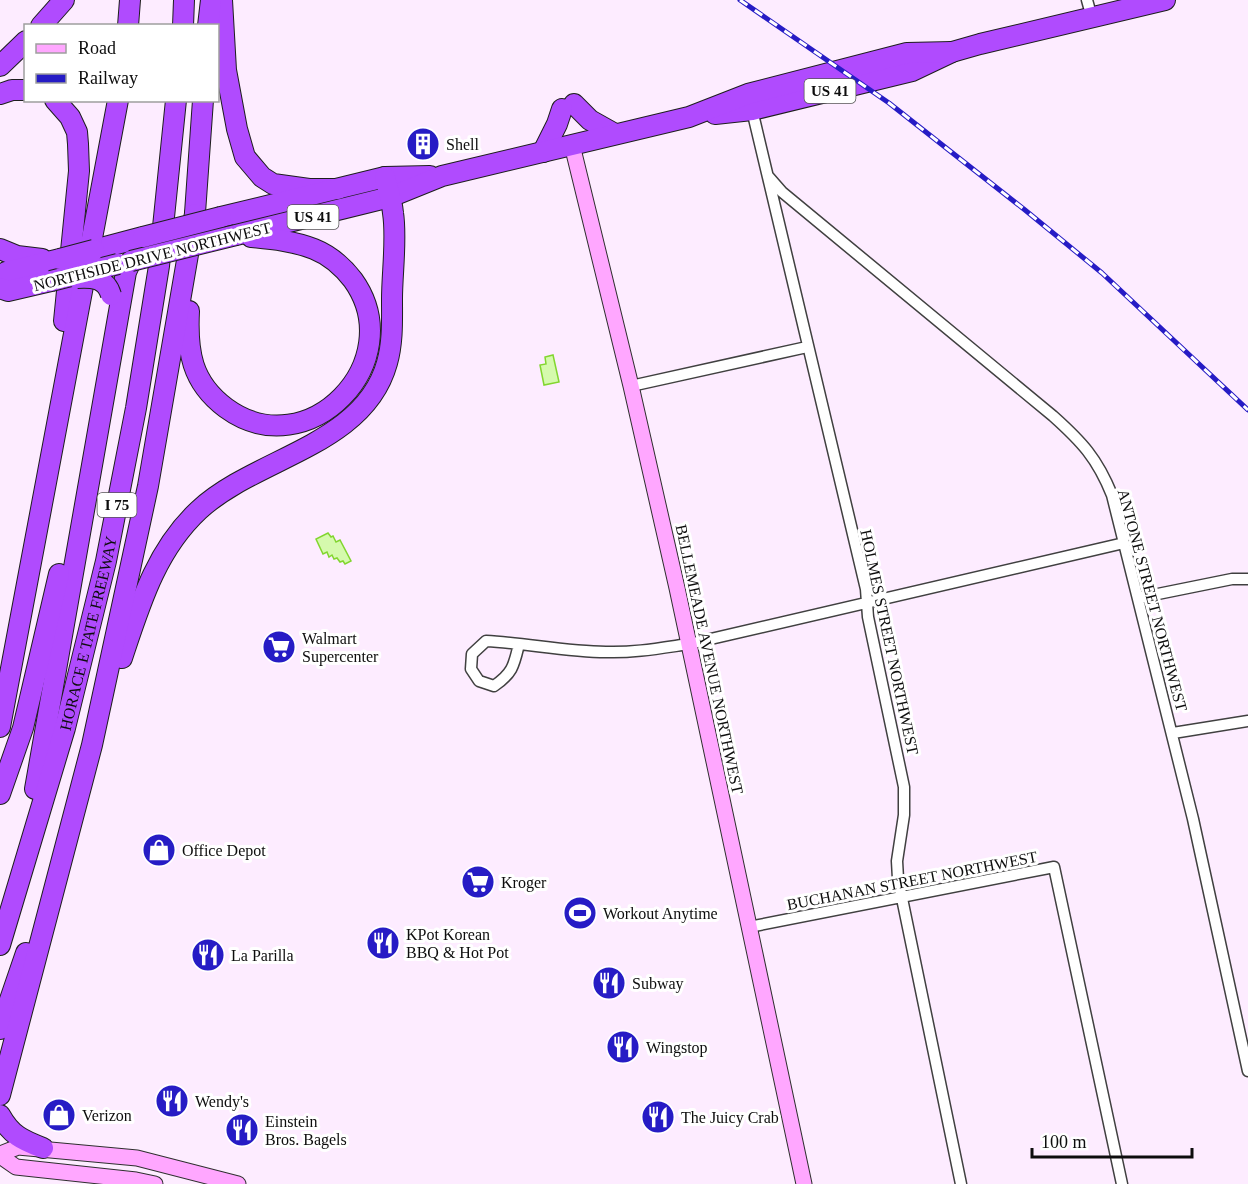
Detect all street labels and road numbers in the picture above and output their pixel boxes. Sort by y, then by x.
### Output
road number: US 41 [804,79,856,103]
road number: US 41 [288,205,338,229]
street label: NORTHSIDE DRIVE NORTHWEST [32,219,273,294]
street label: ANTONE STREET NORTHWEST [1115,487,1190,713]
road number: I 75 [98,493,136,517]
street label: BELLEMEADE AVENUE NORTHWEST [673,523,746,796]
street label: HOLMES STREET NORTHWEST [857,528,922,757]
street label: HORACE E TATE FREEWAY [57,534,120,732]
street label: BUCHANAN STREET NORTHWEST [785,848,1039,913]

